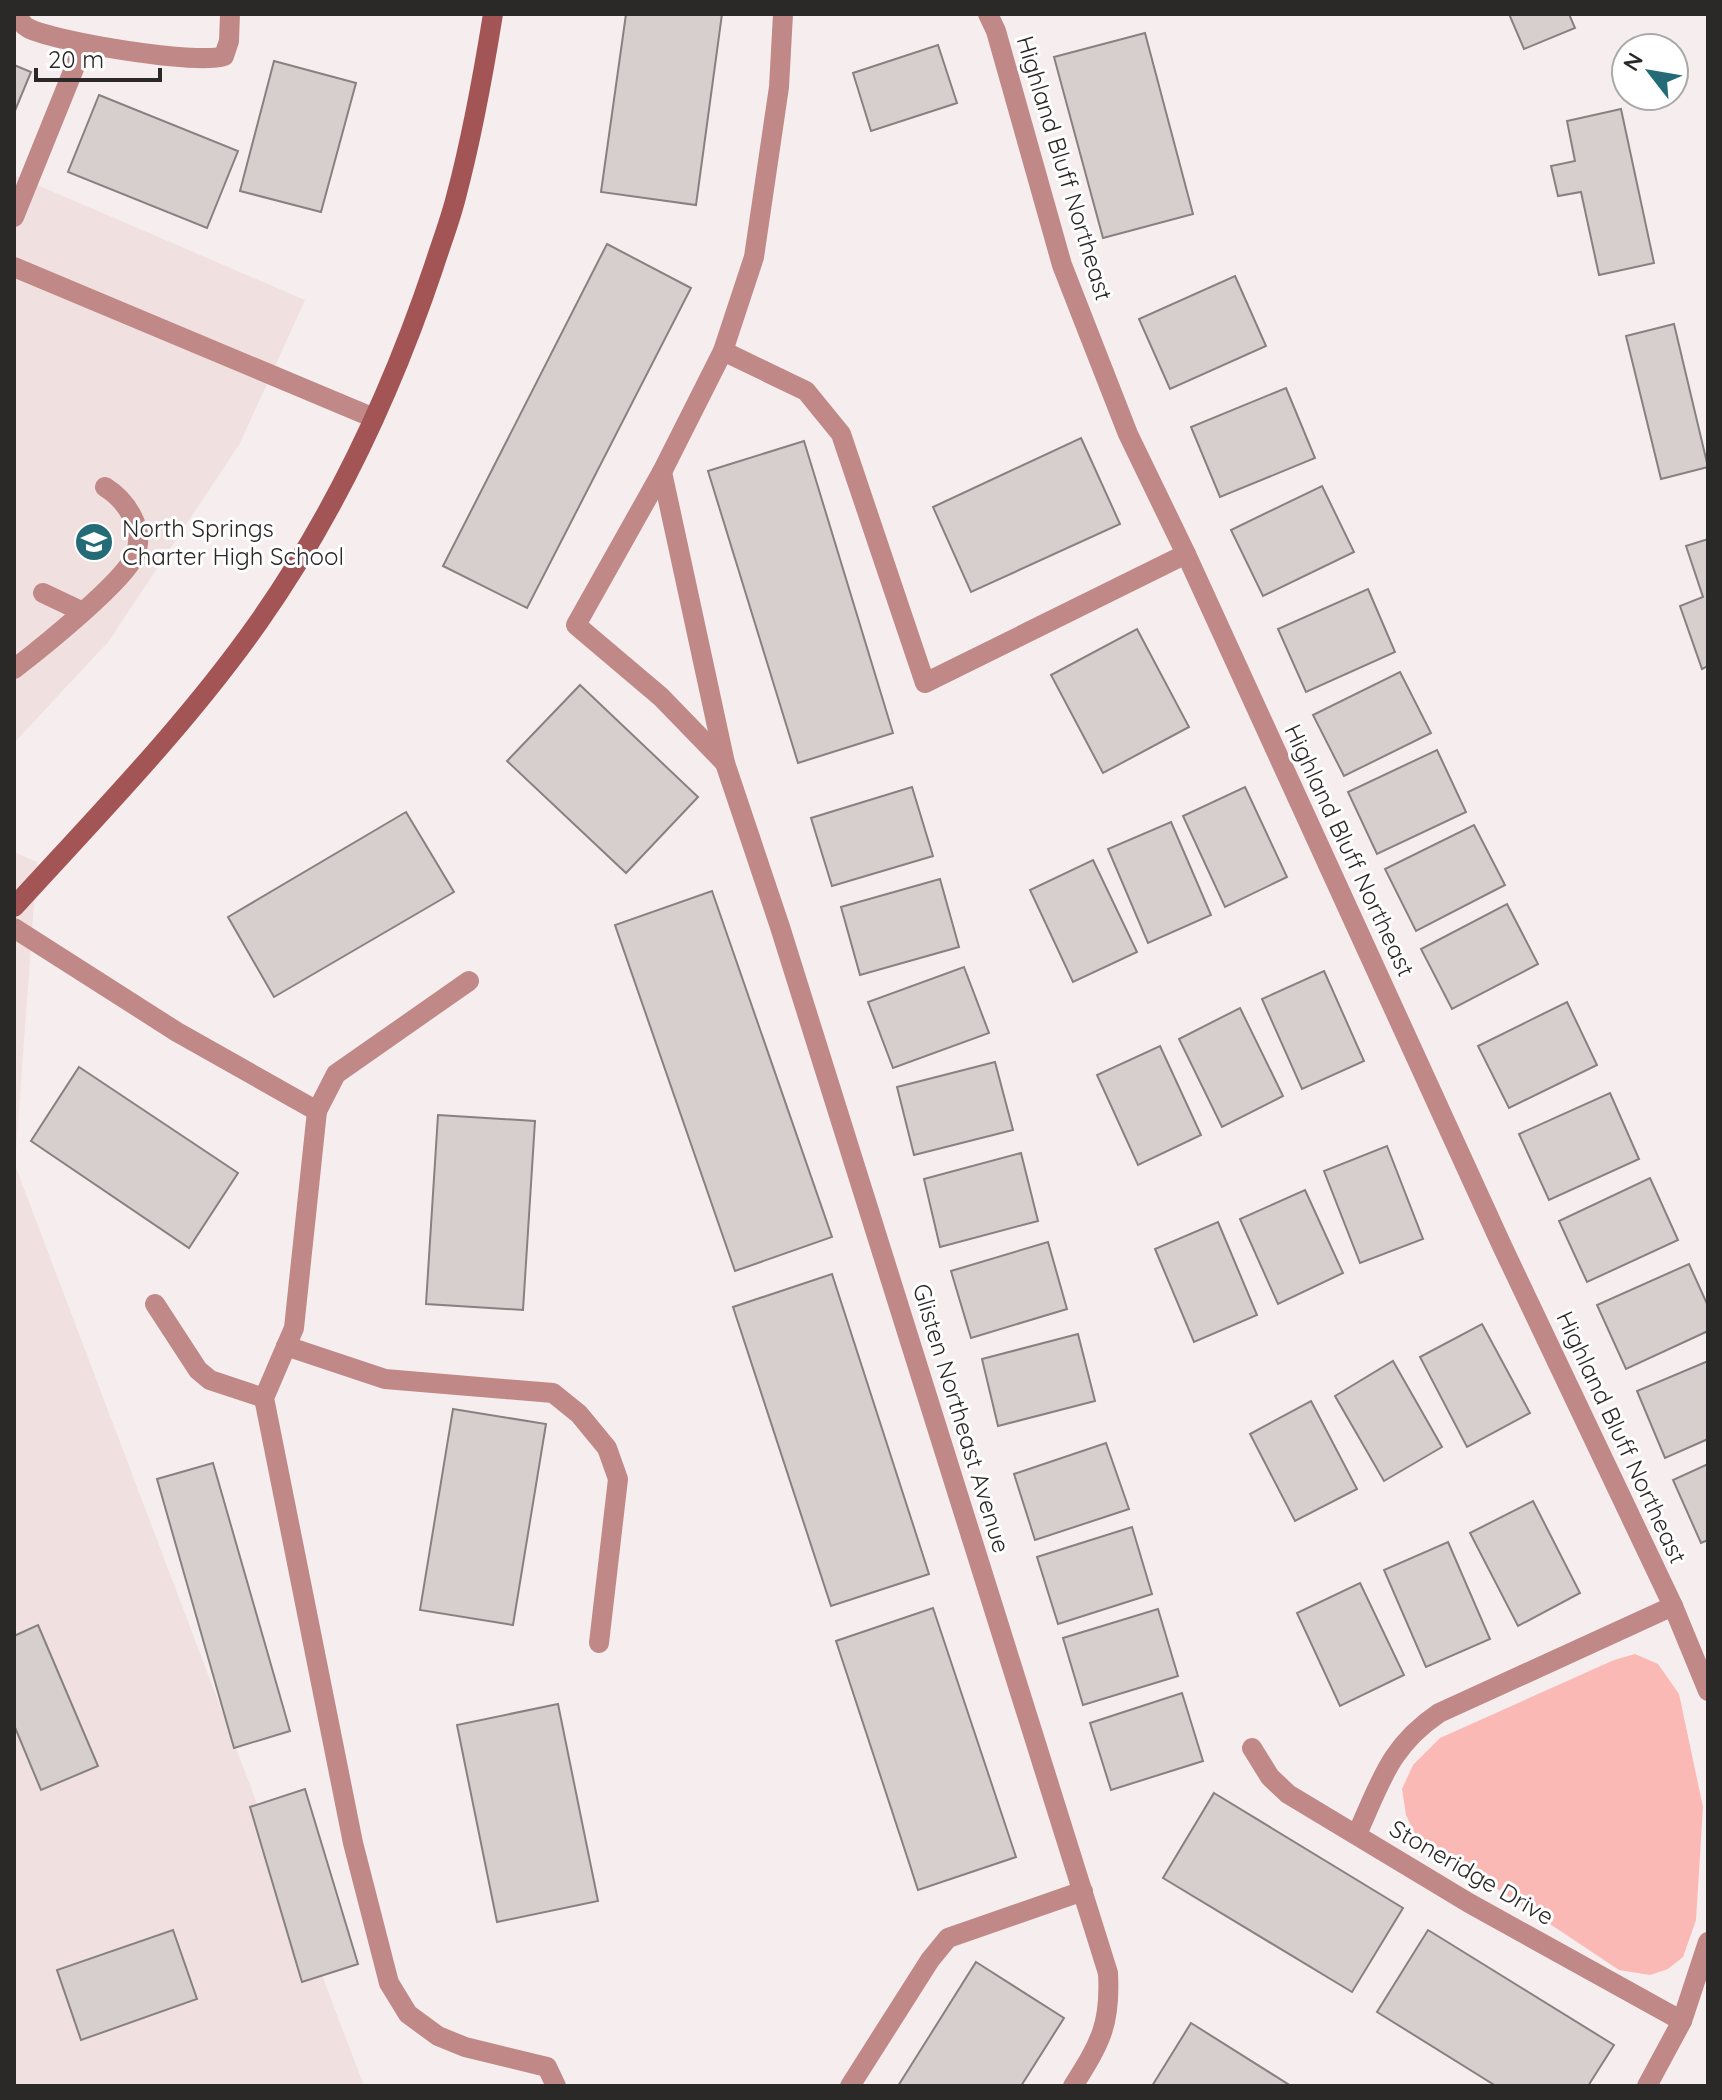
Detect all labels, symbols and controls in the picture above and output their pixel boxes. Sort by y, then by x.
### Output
scale bar [36,32,160,82]
street label: Highland Bluff Northeast [1010,32,1120,304]
north arrow [1610,32,1690,112]
text: 20 m [48,44,104,74]
text: N [1617,48,1649,76]
place label: North Springs Charter High School [122,513,344,571]
school or university icon: North Springs Charter High School [73,521,115,563]
street label: Highland Bluff Northeast [1278,719,1422,981]
street label: Glisten Northeast Avenue [907,1280,1017,1556]
street label: Highland Bluff Northeast [1550,1306,1694,1568]
street label: Stoneridge Drive [1385,1813,1559,1931]

